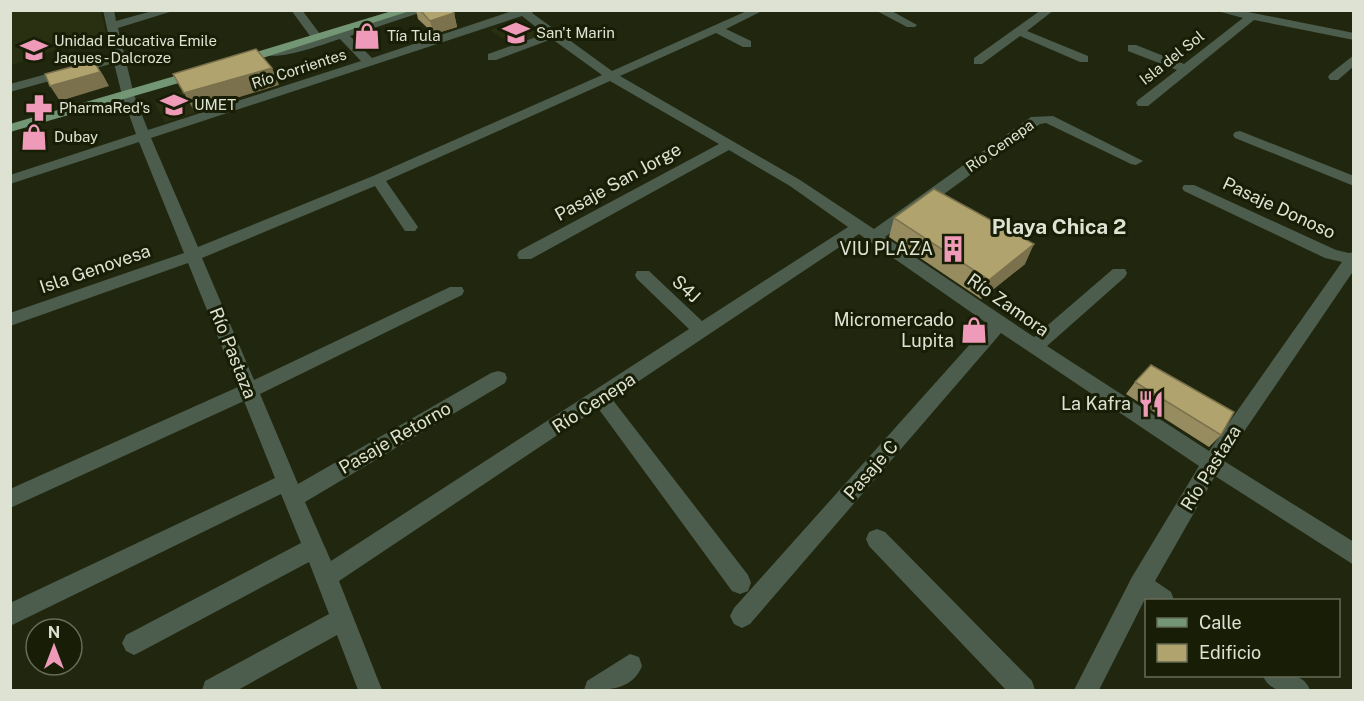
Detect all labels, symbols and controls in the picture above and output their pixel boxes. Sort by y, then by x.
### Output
school or university icon: San't Marin [501,18,531,48]
shop icon: Tía Tula [352,21,382,51]
place label: San't Marin [536,24,615,41]
place label: Tía Tula [387,27,441,44]
street label: Isla del Sol [1136,27,1207,88]
place label: Unidad Educativa Emile Jaques - Dalcroze [54,32,217,66]
school or university icon: Unidad Educativa Emile Jaques - Dalcroze [19,35,49,65]
street label: Río Corrientes [249,45,348,92]
school or university icon: UMET [159,90,189,120]
pharmacy icon: PharmaRed's [24,93,54,123]
place label: UMET [194,96,236,113]
place label: PharmaRed's [59,99,150,116]
street label: Río Cenepa [963,116,1037,175]
shop icon: Dubay [19,122,49,152]
place label: Dubay [54,128,98,145]
street label: Pasaje San Jorge [551,138,685,225]
street label: Pasaje Donoso [1220,172,1339,243]
district label: Playa Chica 2 [992,214,1126,239]
building icon: VIU PLAZA [938,234,968,264]
place label: VIU PLAZA [840,238,933,259]
street label: Isla Genovesa [37,240,153,297]
street label: Río Zamora [963,269,1053,340]
street label: S4J [668,271,705,307]
street label: Río Pastaza [206,304,261,401]
place label: Micromercado Lupita [834,309,954,351]
shop icon: Micromercado Lupita [959,315,989,345]
street label: Río Cenepa [548,368,639,437]
restaurant icon: La Kafra [1136,389,1166,419]
place label: La Kafra [1061,393,1131,414]
street label: Pasaje Retorno [335,397,454,478]
street label: Río Pastaza [1176,421,1245,514]
street label: Pasaje C [839,436,902,504]
legend [1145,599,1340,677]
text: Calle [1199,612,1242,633]
north arrow [24,617,84,677]
text: N [48,623,60,642]
text: Edificio [1199,642,1261,663]

